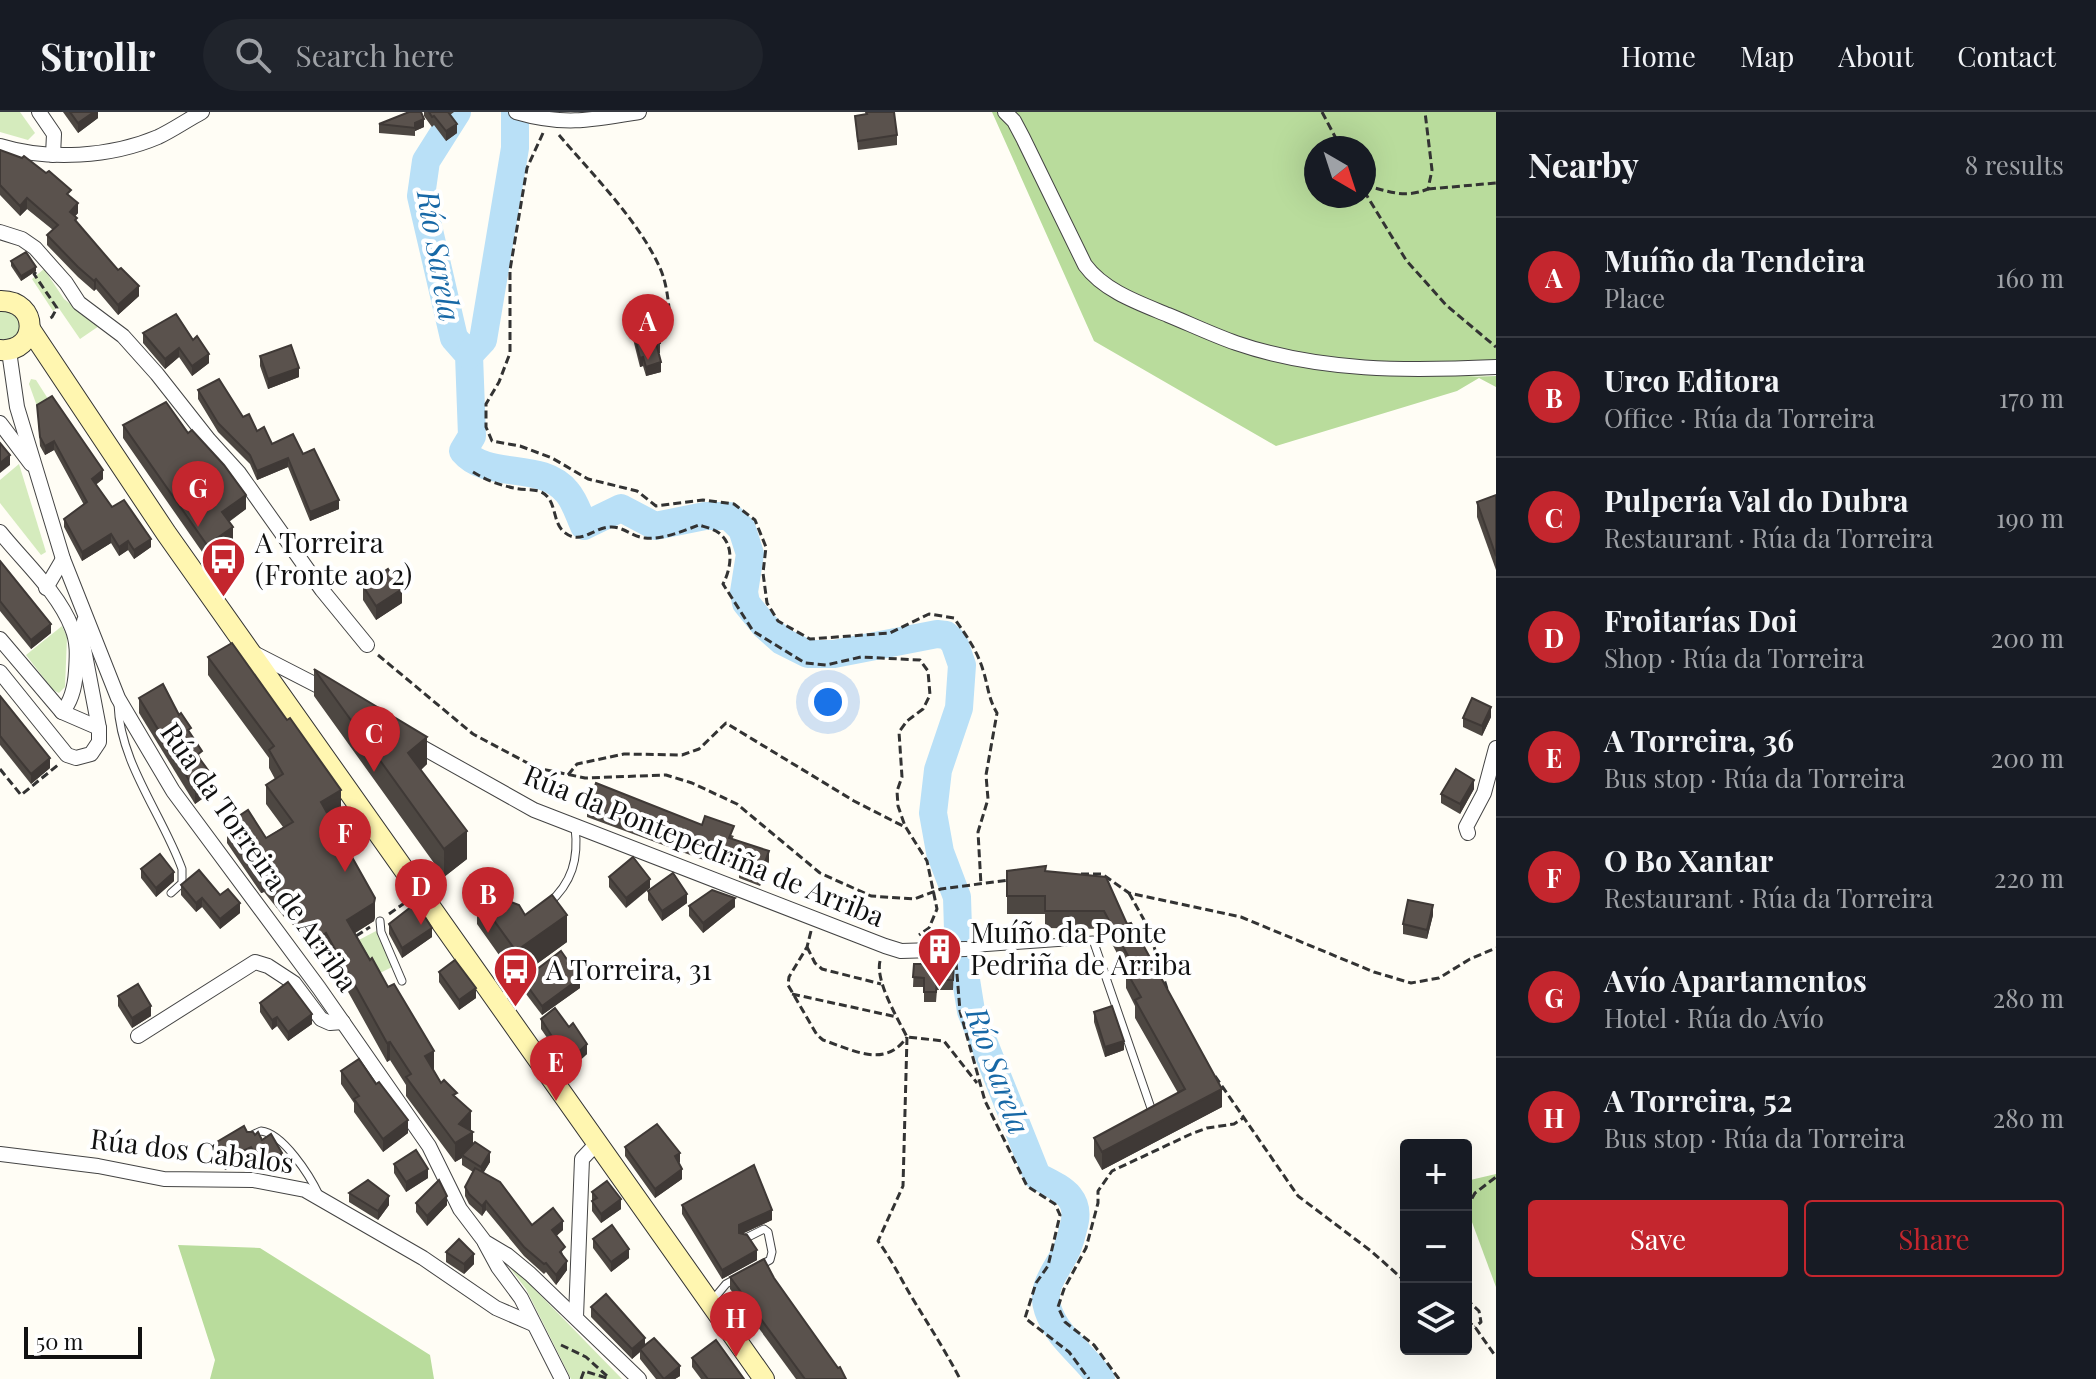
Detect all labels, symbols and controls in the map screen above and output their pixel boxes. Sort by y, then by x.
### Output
search box [203,19,763,91]
text: Strollr [40,30,155,81]
icon: search [231,33,275,77]
text: Search here [295,35,454,75]
text: Home [1621,37,1696,74]
text: Map [1740,37,1794,74]
text: About [1838,37,1913,74]
text: Contact [1957,37,2056,74]
north arrow [1304,136,1376,208]
text: Nearby [1528,141,1639,187]
text: 8 results [1965,147,2064,182]
water label: Río Sarela [409,186,471,324]
text: Muíño da Tendeira [1604,240,1865,280]
text: A [1545,260,1563,295]
text: 160 m [1996,260,2064,295]
text: Place [1604,280,1665,315]
pin: A [622,294,674,360]
text: Urco Editora [1604,360,1780,400]
text: B [1545,380,1563,415]
text: 170 m [1999,380,2064,415]
text: Office · Rúa da Torreira [1604,400,1875,435]
pin: G [172,461,224,527]
text: Pulpería Val do Dubra [1604,480,1909,520]
text: C [1545,500,1563,535]
text: 190 m [1996,500,2064,535]
text: Restaurant · Rúa da Torreira [1604,520,1933,555]
place label: A Torreira (Fronte ao 2) [254,523,412,592]
bus stop icon: A Torreira (Fronte ao 2) [200,535,248,598]
text: Froitarías Doi [1604,600,1797,640]
text: D [1544,620,1564,655]
text: 200 m [1991,620,2064,655]
text: Shop · Rúa da Torreira [1604,640,1864,675]
your location [808,682,848,722]
pin: C [348,706,400,772]
street label: Rúa da Torreira de Arriba [153,715,367,998]
text: A Torreira, 36 [1604,720,1794,760]
text: E [1546,740,1562,775]
text: 200 m [1991,740,2064,775]
street label: Rúa da Pontepedriña de Arriba [519,755,890,934]
text: Bus stop · Rúa da Torreira [1604,760,1905,795]
pin: F [319,806,371,872]
text: O Bo Xantar [1604,840,1773,880]
pin: D [395,859,447,925]
text: F [1546,860,1562,895]
text: 220 m [1994,860,2064,895]
pin: B [462,867,514,933]
text: Restaurant · Rúa da Torreira [1604,880,1933,915]
place label: Muíño da Ponte Pedriña de Arriba [970,913,1191,982]
building icon: Muíño da Ponte Pedriña de Arriba [915,925,963,988]
bus stop icon: A Torreira, 31 [491,946,539,1009]
place label: A Torreira, 31 [545,950,712,987]
text: Avío Apartamentos [1604,960,1867,1000]
text: G [1544,980,1564,1015]
text: 280 m [1993,980,2064,1015]
water label: Río Sarela [957,1000,1040,1139]
text: Hotel · Rúa do Avío [1604,1000,1824,1035]
pin: E [530,1035,582,1101]
text: A Torreira, 52 [1604,1080,1792,1120]
text: H [1544,1100,1564,1135]
text: 280 m [1993,1100,2064,1135]
street label: Rúa dos Cabalos [88,1119,296,1180]
text: Bus stop · Rúa da Torreira [1604,1120,1905,1155]
map controls [1400,1139,1472,1355]
button: + [1400,1139,1472,1211]
button: Save [1528,1200,1788,1277]
button: Share [1804,1200,2064,1277]
button: − [1400,1211,1472,1283]
button: layers [1400,1283,1472,1355]
pin: H [710,1291,762,1357]
scale bar [24,1323,142,1359]
text: 50 m [36,1326,83,1356]

